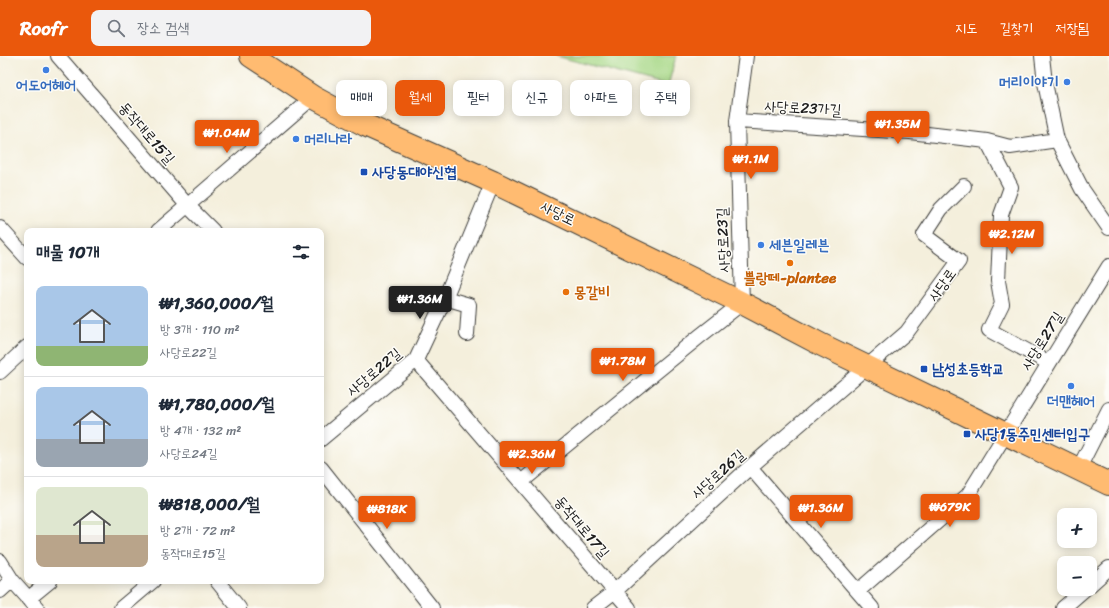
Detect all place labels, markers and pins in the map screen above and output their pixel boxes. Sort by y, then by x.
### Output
marker: 어도어헤어 [41,65,51,75]
place label: 머리이야기 [999,69,1059,95]
place label: 어도어헤어 [16,72,76,98]
marker: 머리이야기 [1062,77,1072,87]
pin: ₩1.35M [865,111,931,145]
pin: ₩1.04M [194,120,260,154]
place label: 머리나라 [304,126,352,152]
marker: 머리나라 [291,134,301,144]
pin: ₩1.1M [723,146,779,180]
place label: 사당동대야신협 [371,159,457,185]
marker: 사당동대야신협 [359,167,369,177]
pin: ₩2.12M [979,221,1045,255]
place label: 세븐일레븐 [769,232,829,258]
marker: 세븐일레븐 [756,240,766,250]
marker: 쁠랑떼-plantee [785,258,795,268]
place label: 쁠랑떼-plantee [744,265,837,291]
place label: 몽갈비 [574,279,610,305]
pin: ₩1.36M [387,286,453,320]
marker: 몽갈비 [561,287,571,297]
pin: ₩1.78M [590,348,656,382]
place label: 남성초등학교 [932,356,1004,382]
marker: 남성초등학교 [919,364,929,374]
marker: 더맨헤어 [1066,381,1076,391]
place label: 더맨헤어 [1047,388,1095,414]
place label: 사당1동주민센터입구 [974,421,1090,447]
marker: 사당1동주민센터입구 [962,429,972,439]
pin: ₩2.36M [499,441,565,475]
pin: ₩679K [922,494,978,528]
pin: ₩1.36M [788,495,854,529]
pin: ₩818K [359,496,415,530]

